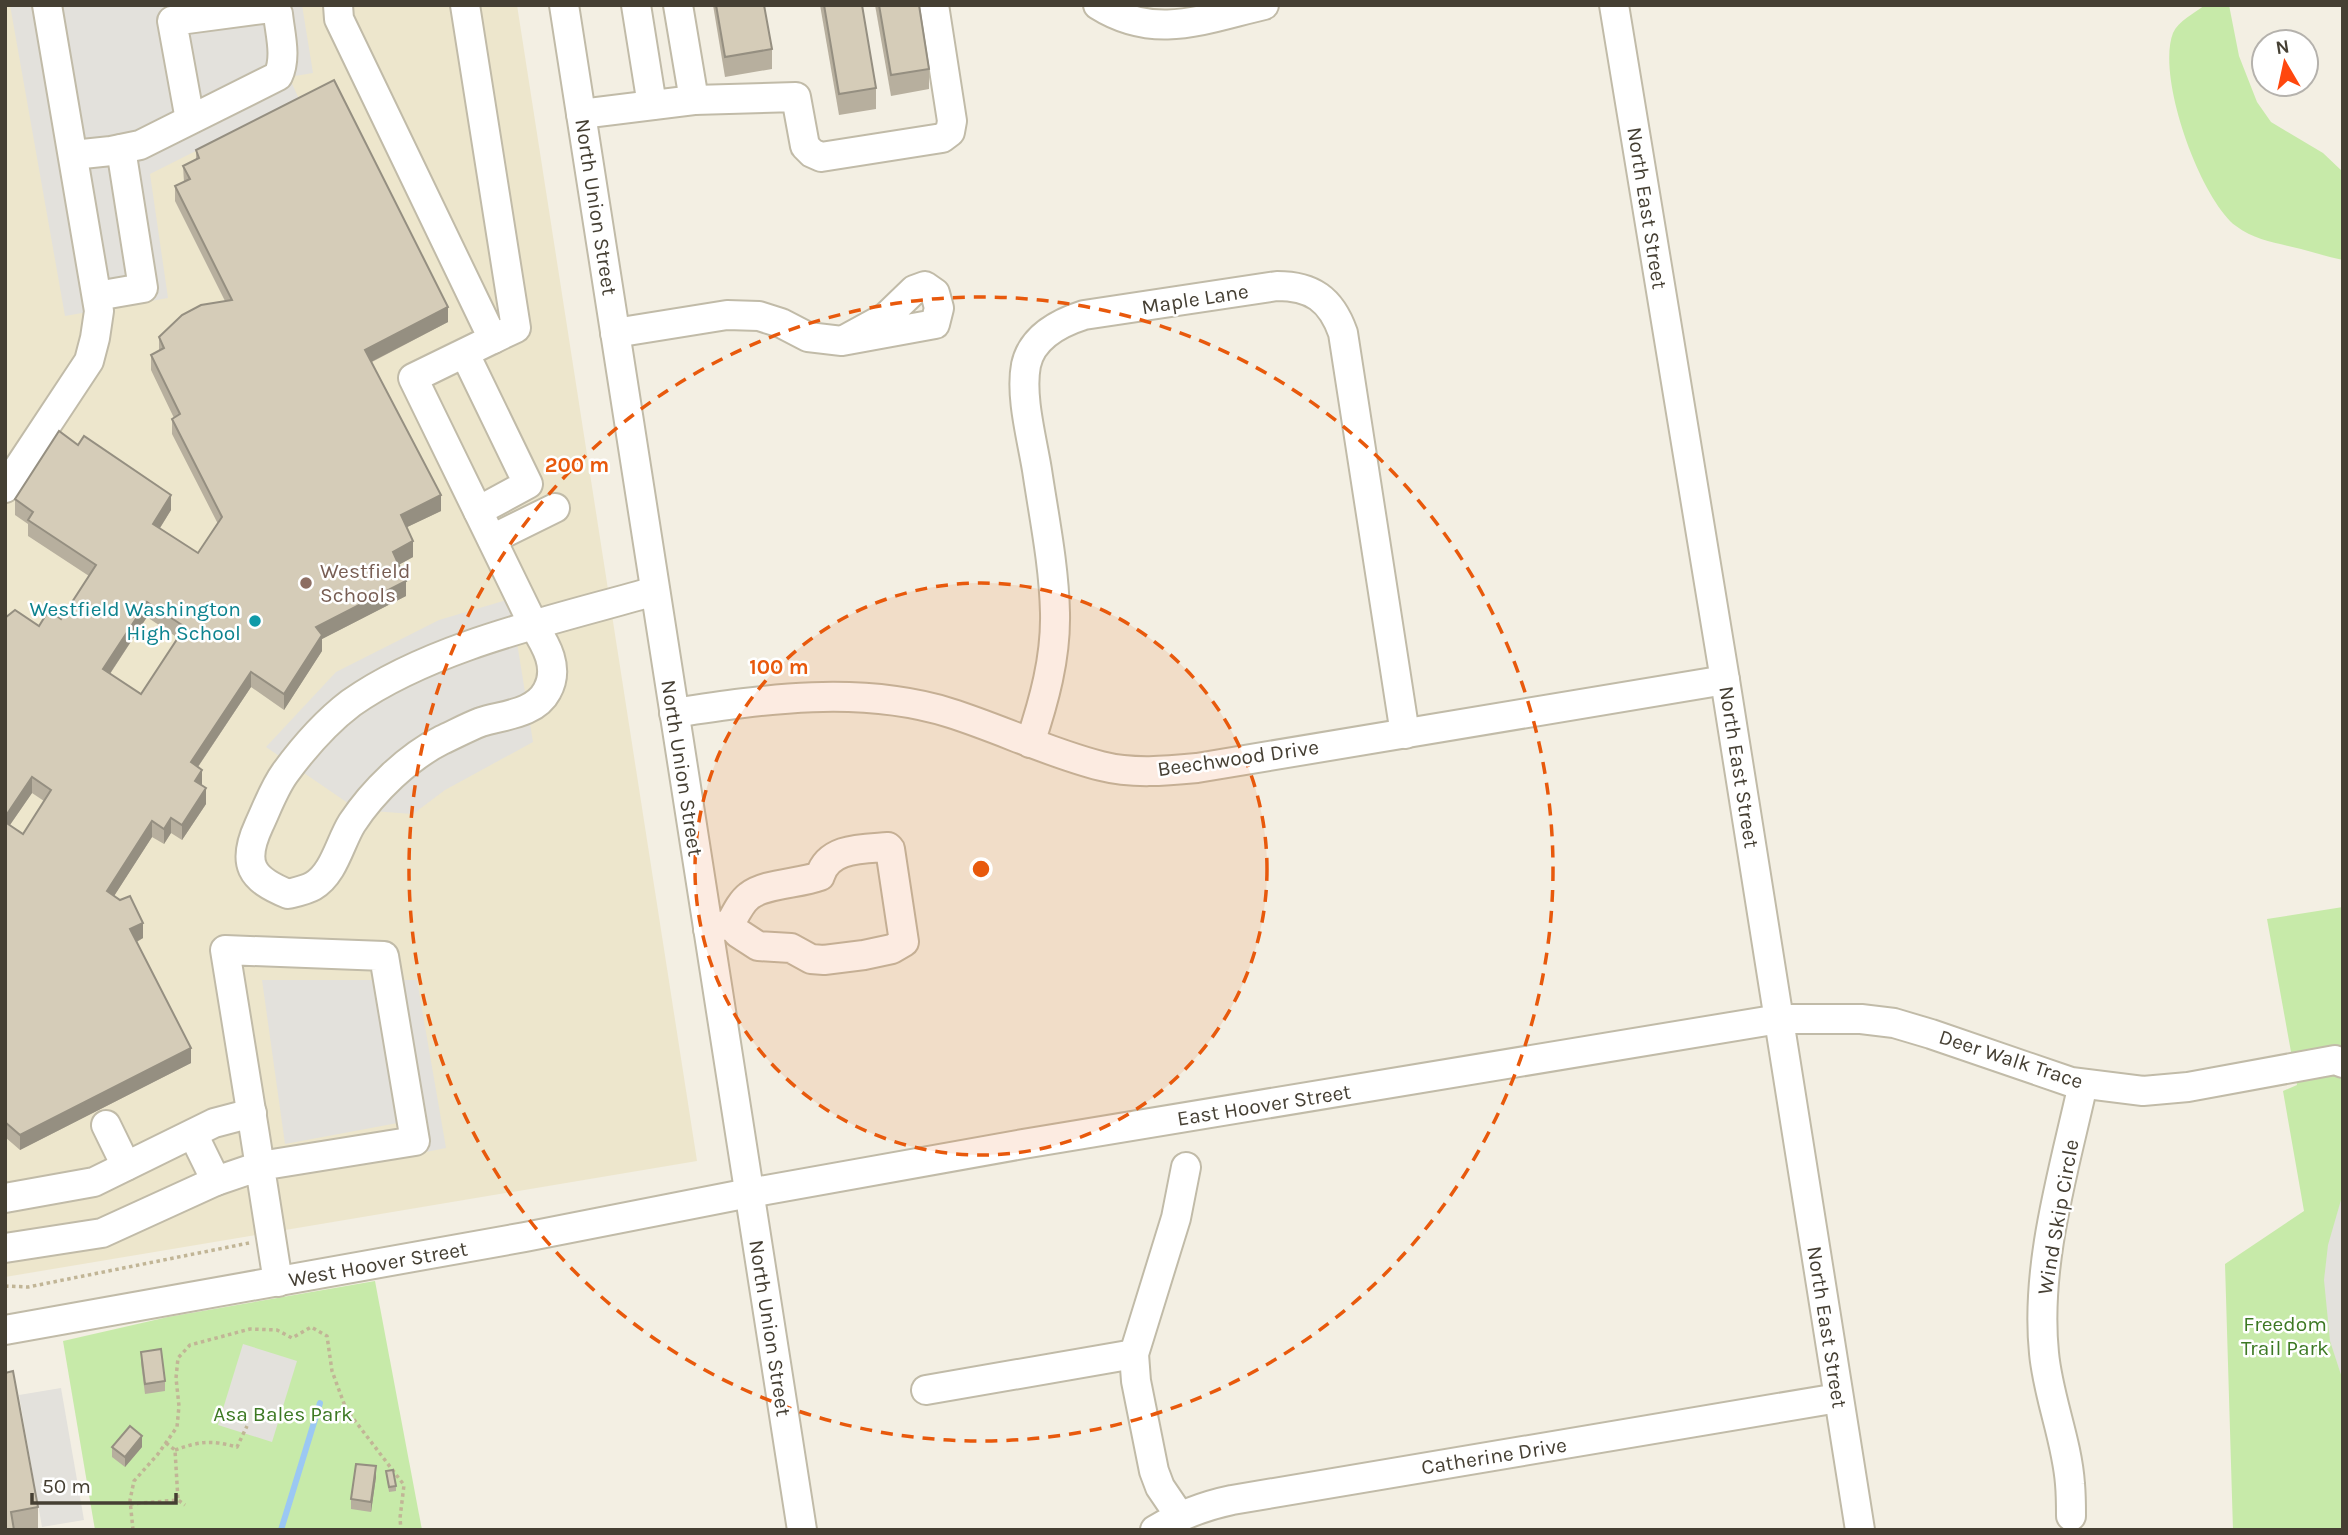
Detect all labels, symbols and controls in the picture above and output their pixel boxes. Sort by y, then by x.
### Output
north arrow [2250,28,2320,98]
text: N [2274,35,2291,59]
street label: North Union Street [570,117,622,297]
street label: North East Street [1622,125,1672,291]
street label: Maple Lane [1140,279,1250,319]
text: 200 m [545,453,609,477]
place label: Westfield Schools [320,559,410,607]
marker: Westfield Schools [298,575,314,591]
place label: Westfield Washington High School [29,597,241,645]
marker: Westfield Washington High School [247,613,263,629]
text: 100 m [749,655,809,679]
street label: North Union Street [656,678,708,858]
street label: North East Street [1714,684,1764,850]
street label: Beechwood Drive [1156,735,1320,781]
centre of rings [969,857,993,881]
street label: Deer Walk Trace [1936,1024,2086,1094]
street label: East Hoover Street [1175,1079,1353,1131]
street label: Wind Skip Circle [2033,1137,2083,1297]
street label: West Hoover Street [287,1236,469,1292]
street label: North Union Street [744,1238,796,1418]
street label: North East Street [1802,1244,1852,1410]
park label: Freedom Trail Park [2241,1312,2329,1360]
park label: Asa Bales Park [213,1402,353,1426]
street label: Catherine Drive [1419,1433,1569,1479]
scale bar [32,1462,175,1506]
text: 50 m [42,1474,91,1498]

